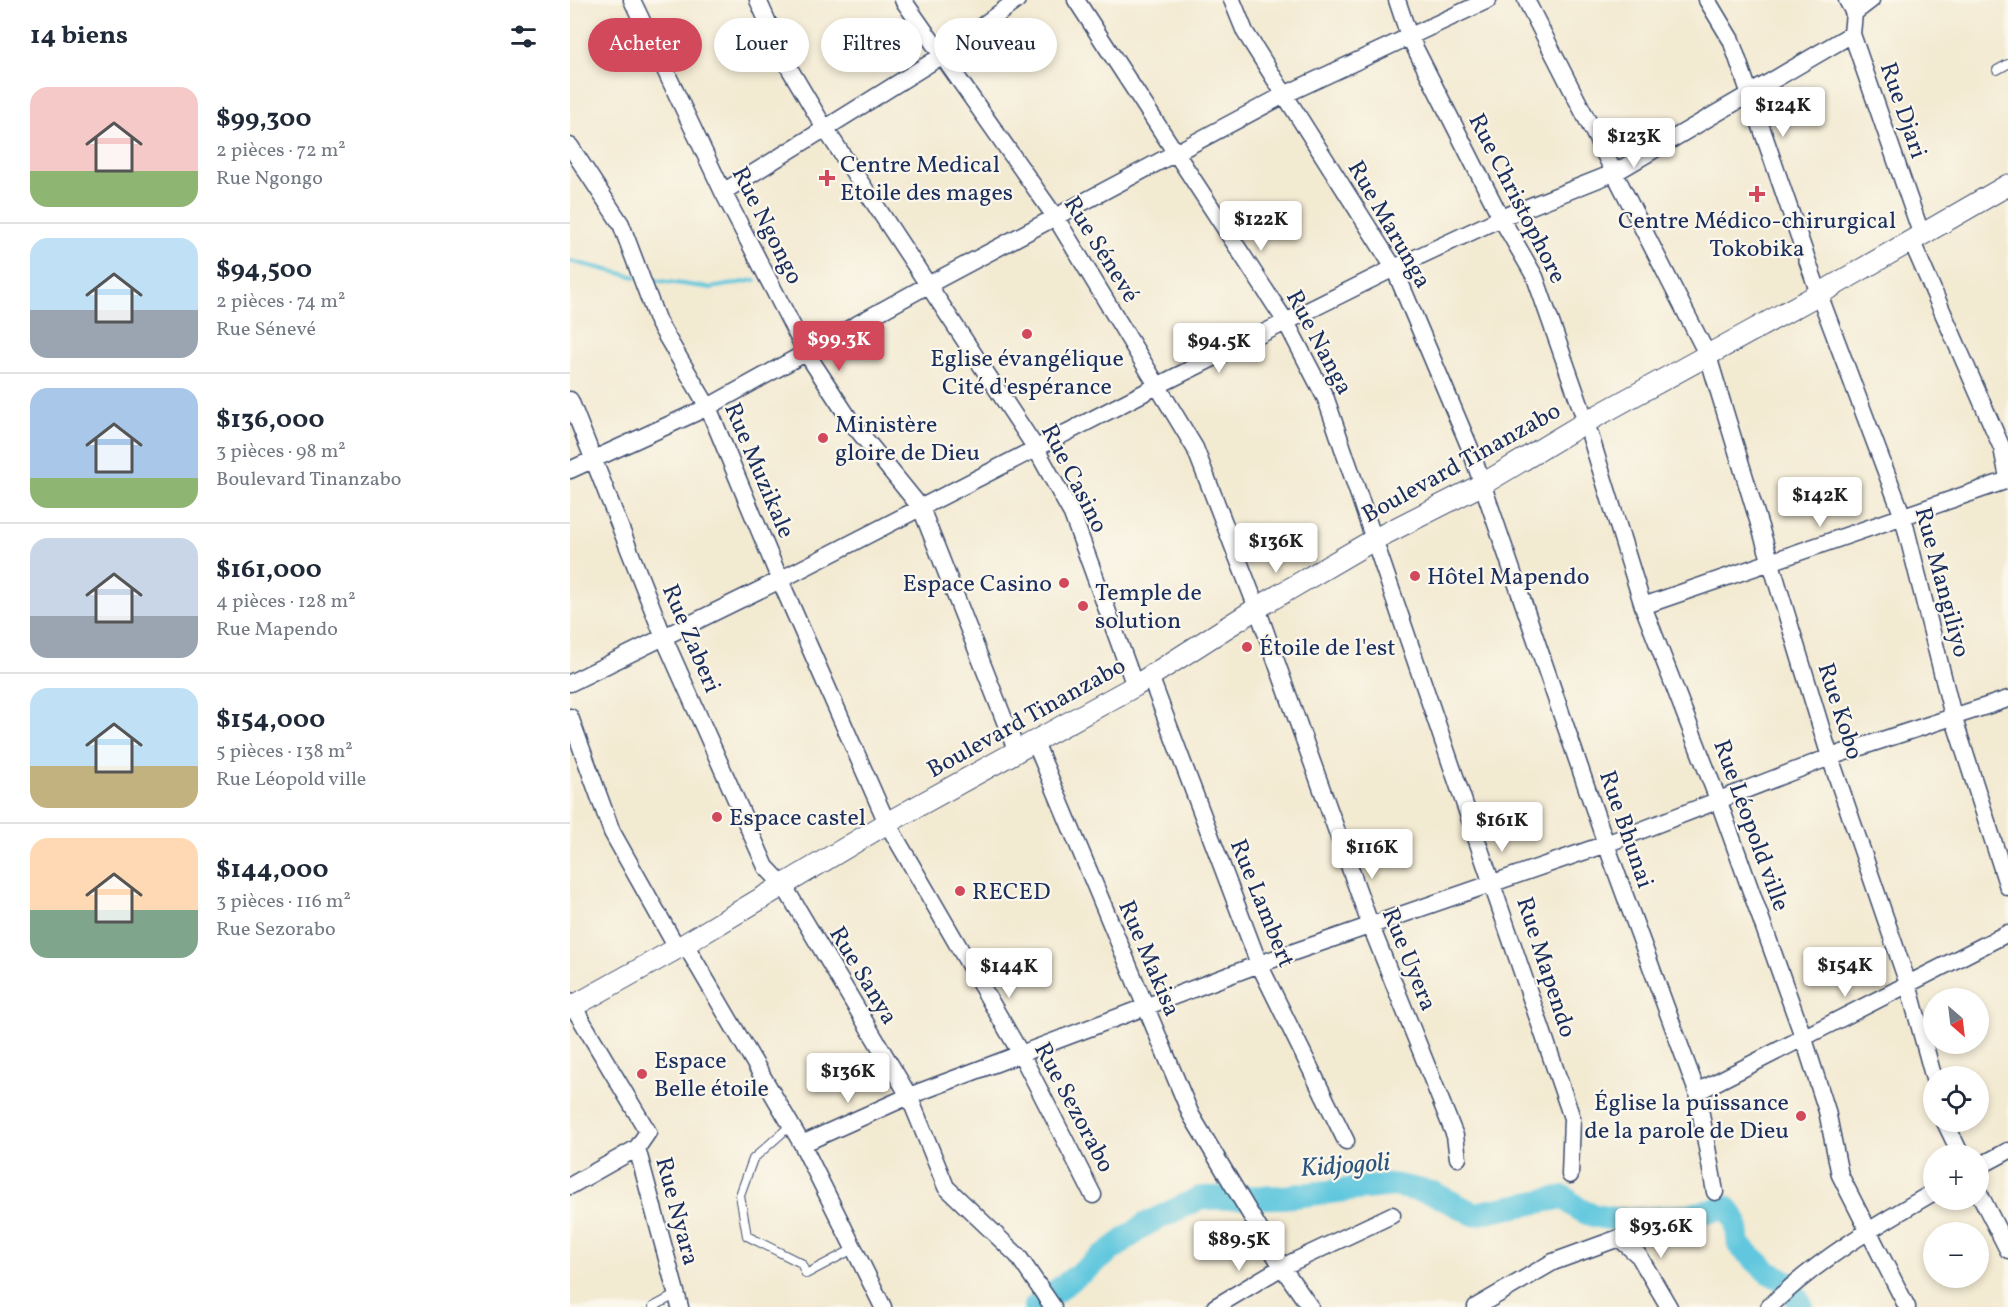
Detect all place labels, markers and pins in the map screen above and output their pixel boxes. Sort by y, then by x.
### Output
pin: $124K [1741,87,1825,138]
pin: $123K [1592,118,1676,169]
place label: Centre Medical Etoile des mages [840,149,1013,211]
marker: Centre Medical Etoile des mages [818,169,836,187]
marker: Centre Médico-chirurgical Tokobika [1748,185,1766,203]
pin: $122K [1219,201,1303,252]
place label: Centre Médico-chirurgical Tokobika [1618,205,1896,267]
pin: $99.3K [790,321,888,372]
pin: $94.5K [1170,323,1268,374]
marker: Eglise évangélique Cité d'espérance [1020,327,1034,341]
place label: Eglise évangélique Cité d'espérance [930,343,1124,405]
place label: Ministère gloire de Dieu [835,409,980,471]
marker: Ministère gloire de Dieu [816,431,830,445]
pin: $142K [1778,477,1862,528]
pin: $136K [1234,523,1318,574]
place label: Hôtel Mapendo [1427,561,1589,595]
place label: Espace Casino [902,568,1052,602]
marker: Hôtel Mapendo [1408,569,1422,583]
marker: Espace Casino [1057,576,1071,590]
place label: Temple de solution [1095,577,1202,639]
marker: Temple de solution [1076,599,1090,613]
place label: Étoile de l'est [1259,632,1396,666]
marker: Étoile de l'est [1240,640,1254,654]
place label: Espace castel [729,802,866,836]
pin: $161K [1460,802,1544,853]
marker: Espace castel [710,810,724,824]
pin: $116K [1330,829,1414,880]
place label: RECED [972,876,1050,910]
marker: RECED [953,884,967,898]
pin: $154K [1803,947,1887,998]
pin: $144K [967,948,1051,999]
place label: Espace Belle étoile [654,1045,769,1107]
pin: $136K [806,1053,890,1104]
marker: Espace Belle étoile [635,1067,649,1081]
place label: Église la puissance de la parole de Dieu [1584,1087,1789,1149]
marker: Église la puissance de la parole de Dieu [1794,1109,1808,1123]
pin: $93.6K [1612,1208,1710,1259]
pin: $89.5K [1190,1221,1288,1272]

